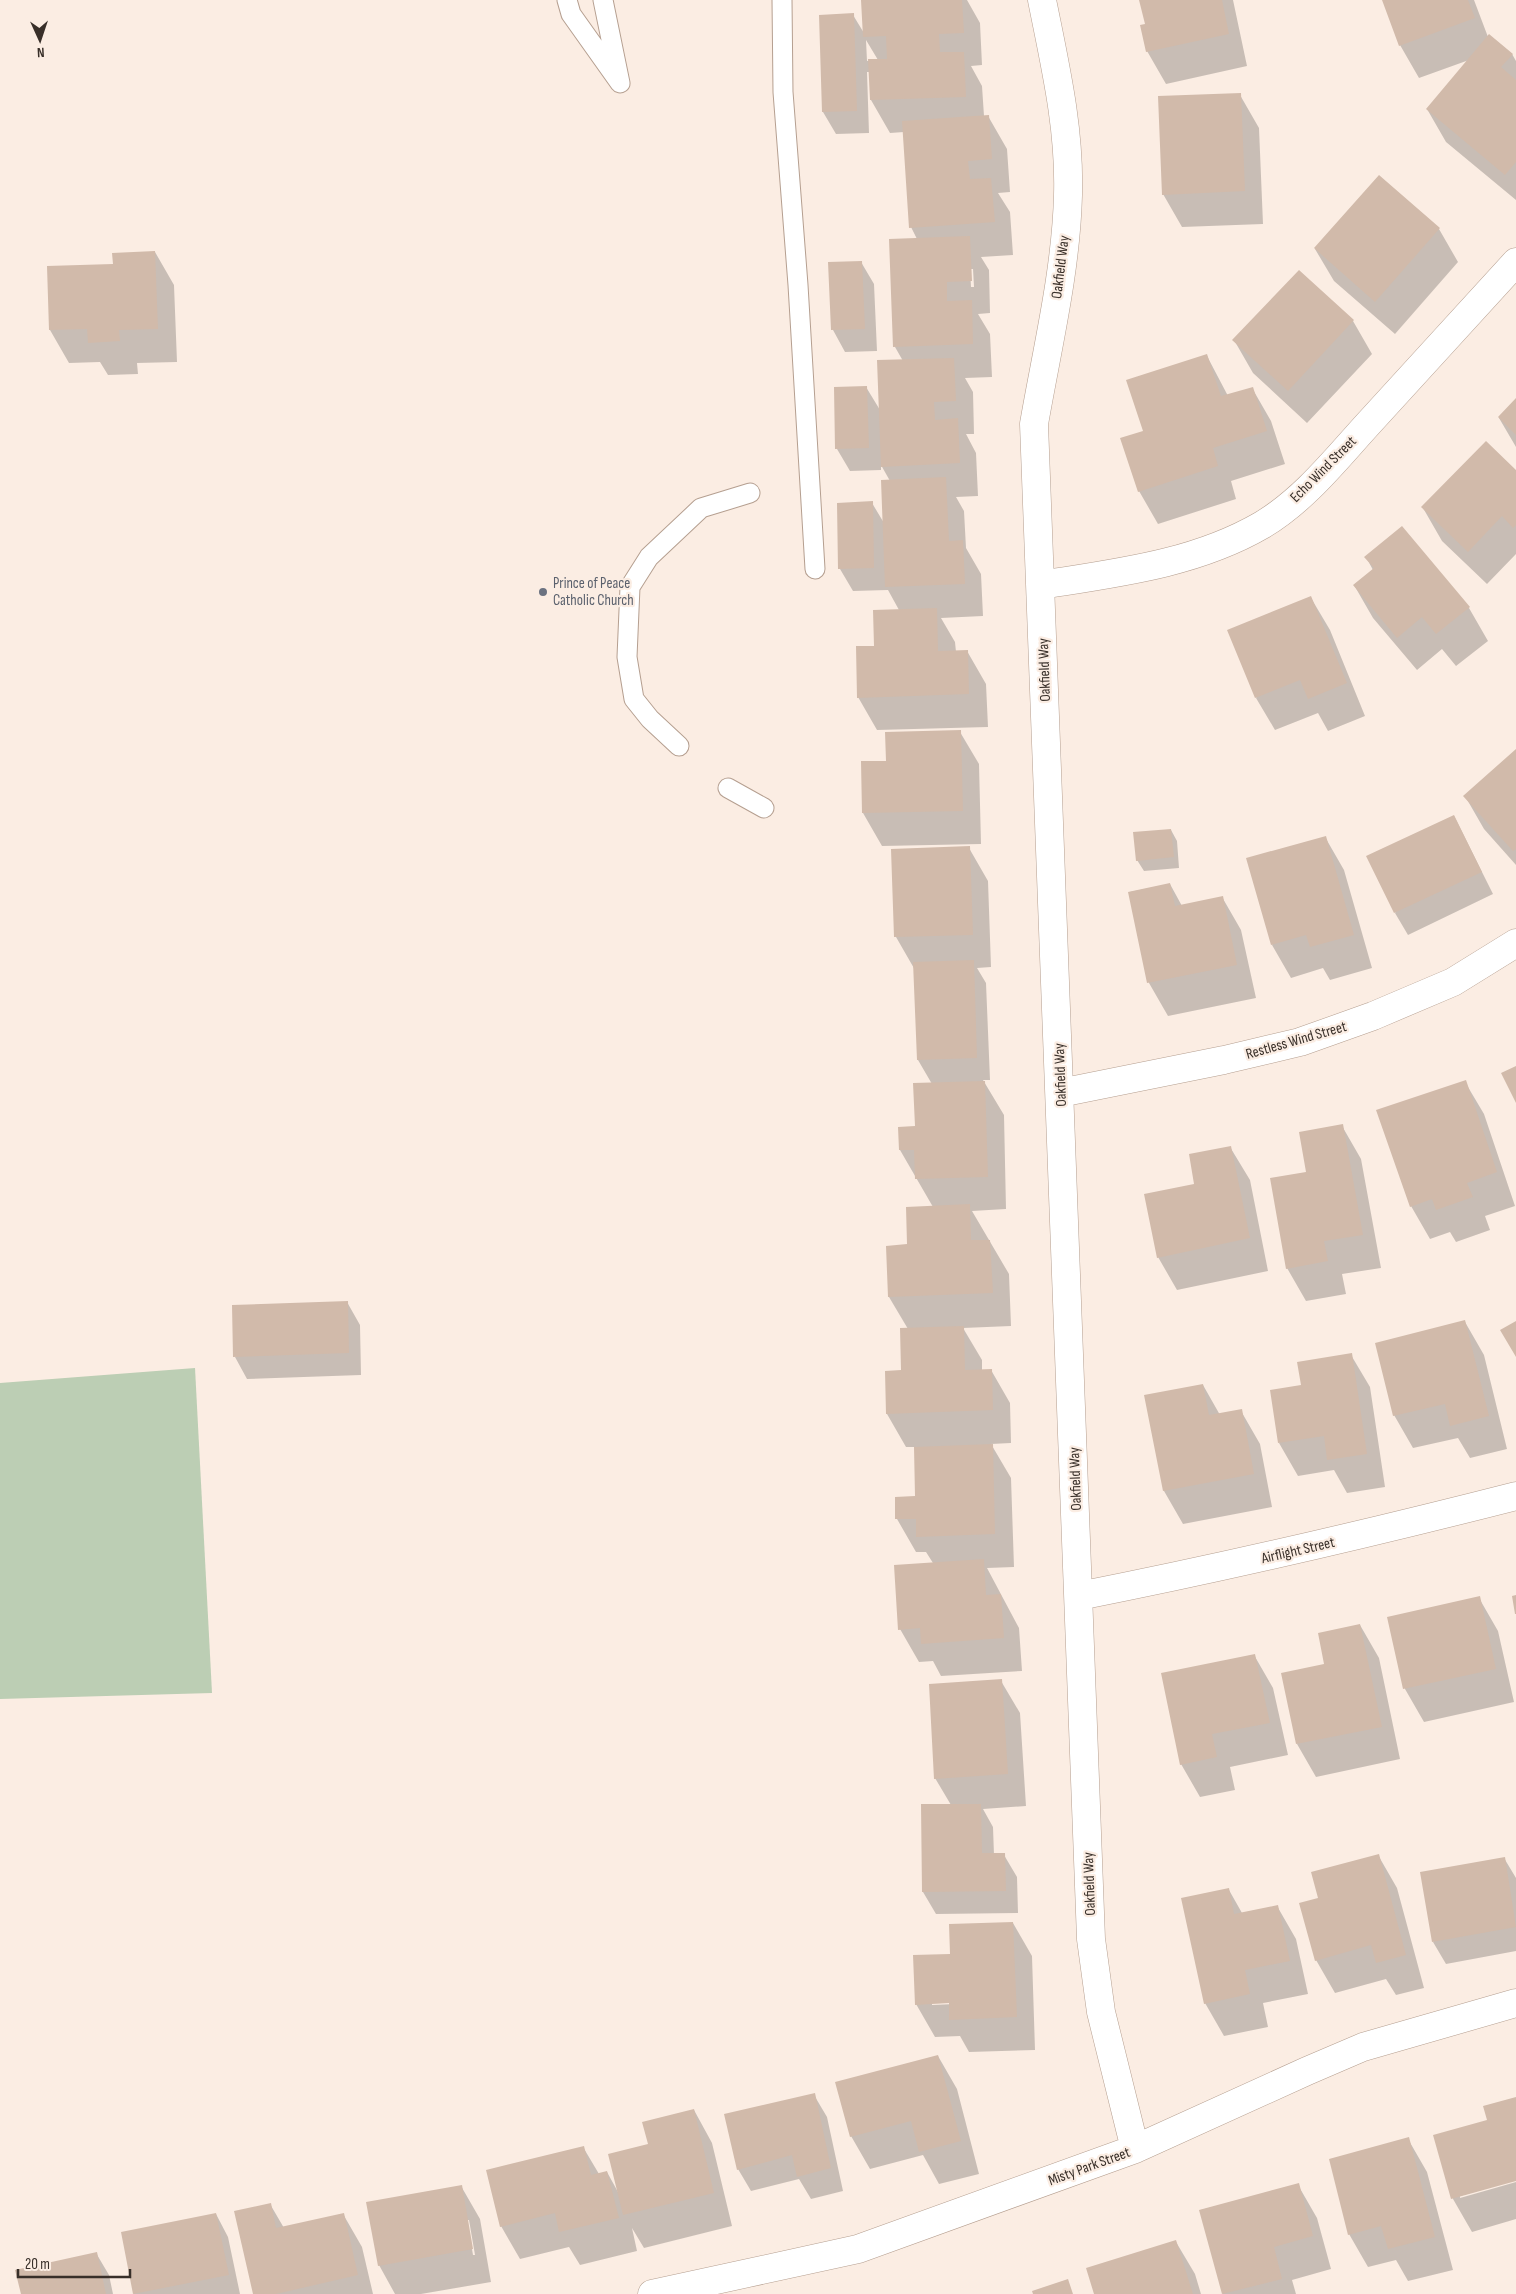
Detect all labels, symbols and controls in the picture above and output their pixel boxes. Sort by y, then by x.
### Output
north arrow [15,15,65,65]
text: N [36,44,45,61]
street label: Oakfield Way [1047,234,1074,300]
street label: Echo Wind Street [1286,432,1361,507]
place label: Prince of Peace Catholic Church [553,574,634,610]
marker: Prince of Peace Catholic Church [537,586,549,598]
street label: Oakfield Way [1034,638,1055,702]
street label: Restless Wind Street [1244,1017,1349,1064]
street label: Oakfield Way [1050,1043,1071,1107]
street label: Oakfield Way [1065,1447,1086,1511]
street label: Airflight Street [1259,1533,1337,1568]
street label: Oakfield Way [1079,1852,1100,1916]
street label: Misty Park Street [1046,2143,1133,2190]
scale bar [18,2246,130,2278]
text: 20 m [25,2255,50,2274]

